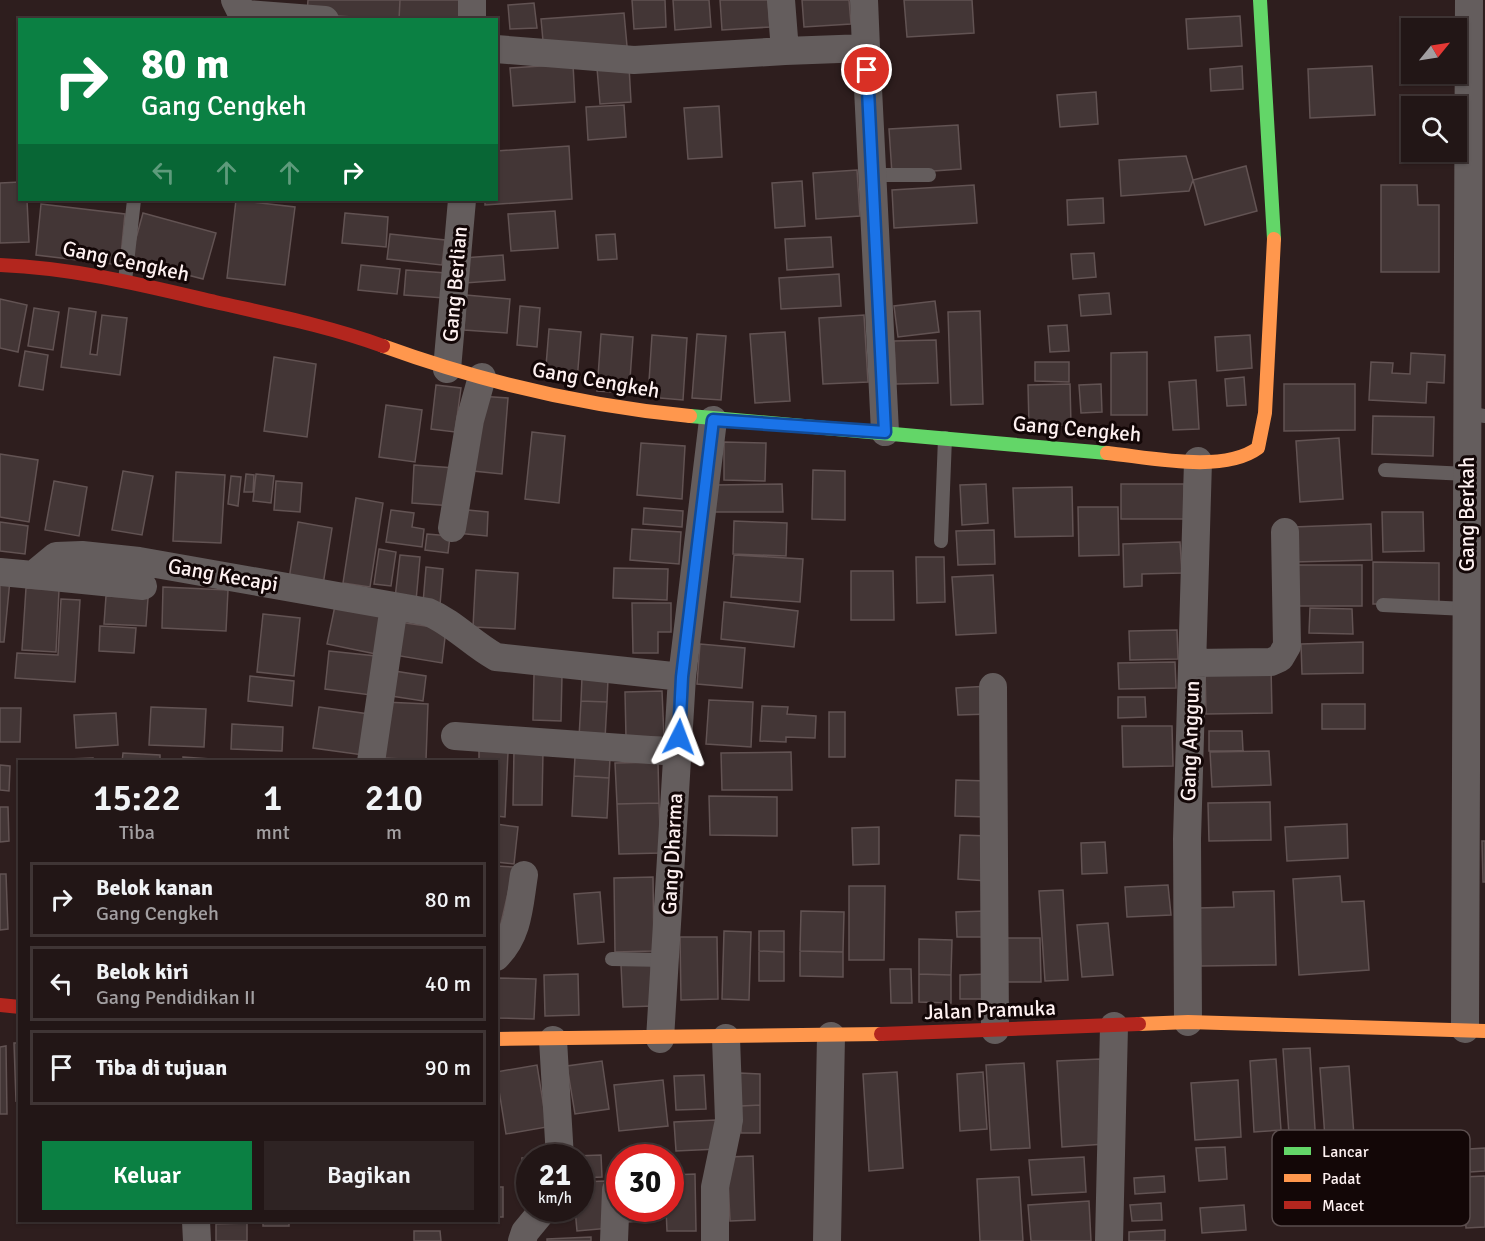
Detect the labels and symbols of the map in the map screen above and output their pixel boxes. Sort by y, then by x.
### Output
north arrow [1401,18,1467,84]
pin [841,44,892,95]
street label: Gang Berlian [437,225,473,343]
street label: Gang Cengkeh [60,235,192,287]
street label: Gang Cengkeh [530,356,662,404]
street label: Gang Cengkeh [1012,410,1142,448]
street label: Gang Berkah [1454,457,1480,571]
street label: Gang Kecapi [166,553,280,597]
street label: Gang Anggun [1175,680,1205,802]
position arrow [647,705,711,769]
street label: Gang Dharma [656,792,688,916]
street label: Jalan Pramuka [924,995,1056,1025]
legend [1272,1130,1470,1226]
text: Lancar [1322,1142,1369,1162]
speed limit sign: 30 [606,1144,684,1222]
text: Padat [1322,1169,1361,1189]
text: Macet [1322,1196,1364,1216]

